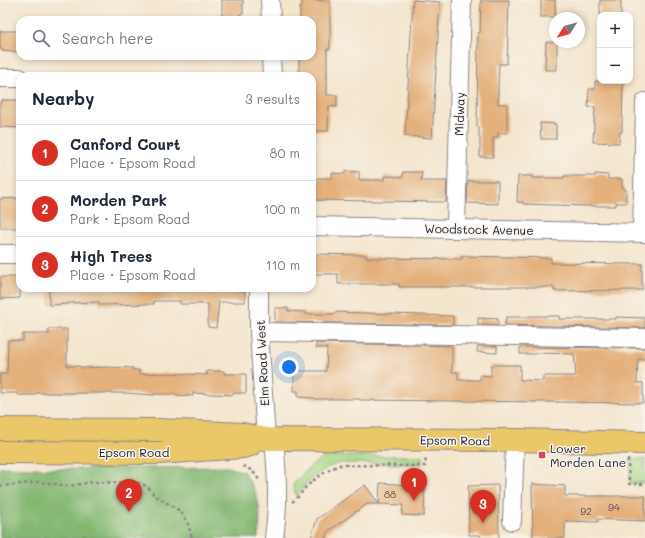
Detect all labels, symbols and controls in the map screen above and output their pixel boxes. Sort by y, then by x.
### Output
north arrow [549,12,585,48]
map controls [597,12,633,84]
button: + [597,12,633,48]
search box [16,16,316,60]
icon: search [30,27,52,49]
text: Search here [62,28,153,48]
button: − [597,48,633,84]
text: Nearby [32,87,94,109]
text: 3 results [245,90,300,107]
street label: Midway [450,92,468,136]
text: Canford Court [70,134,181,154]
text: 1 [42,144,48,161]
text: 80 m [270,144,300,161]
text: Place · Epsom Road [70,154,195,171]
text: Morden Park [70,190,167,210]
text: 2 [41,200,49,217]
text: 100 m [264,200,300,217]
text: Park · Epsom Road [70,210,190,227]
street label: Woodstock Avenue [424,220,534,238]
text: High Trees [70,246,152,266]
text: 3 [41,256,49,273]
text: 110 m [266,256,300,273]
text: Place · Epsom Road [70,266,195,283]
street label: Elm Road West [252,320,272,406]
your location [279,357,299,377]
street label: Epsom Road [420,431,491,449]
place label: Lower Morden Lane [550,440,626,470]
street label: Epsom Road [99,444,170,460]
marker: Lower Morden Lane [537,450,547,460]
pin: 1 [401,468,427,501]
pin: 2 [116,479,142,512]
house number: 88 [384,487,396,501]
pin: 3 [470,490,496,523]
house number: 94 [608,500,620,514]
house number: 92 [580,504,592,518]

